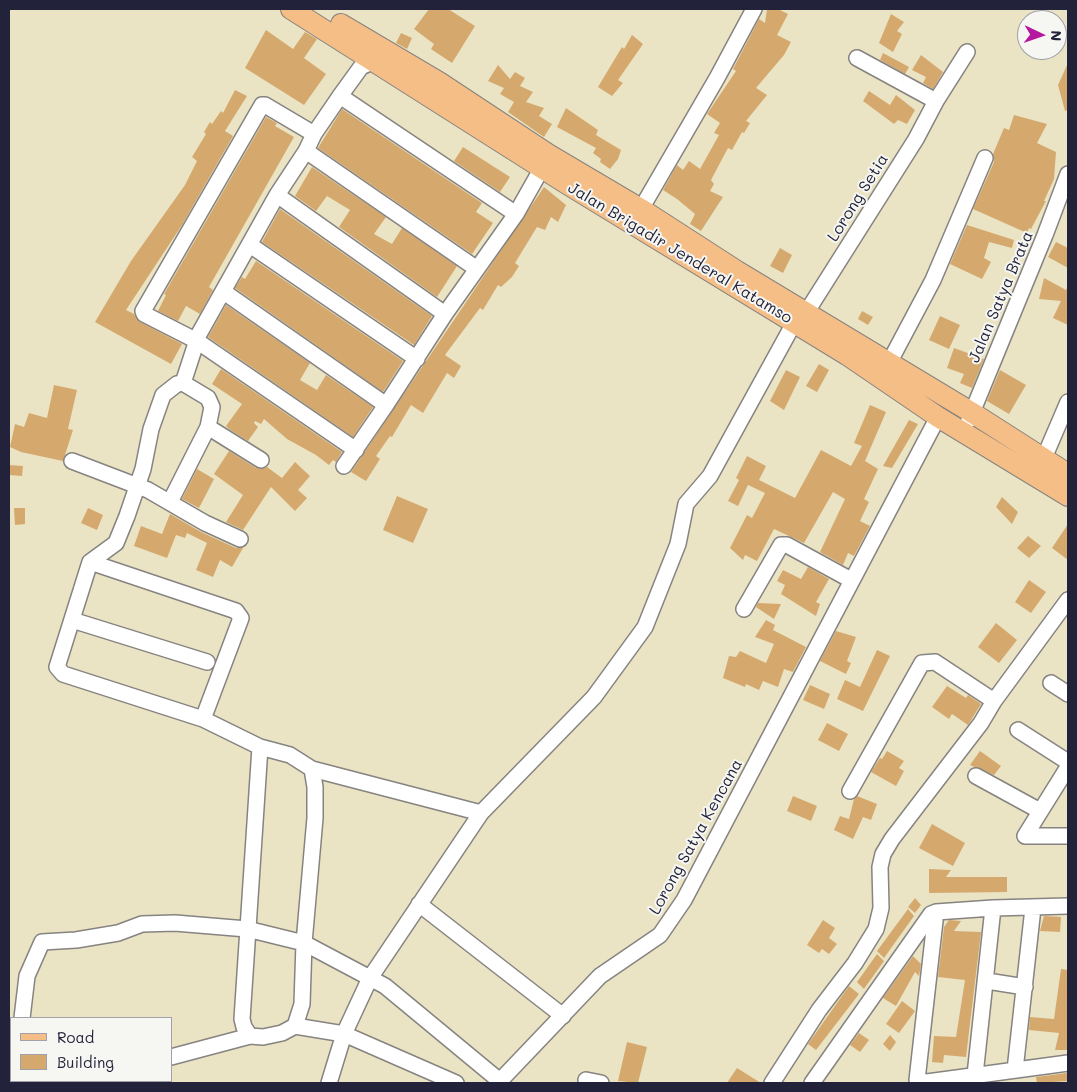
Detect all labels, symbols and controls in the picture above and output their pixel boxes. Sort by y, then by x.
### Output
north arrow [1017,10,1067,60]
text: N [1047,30,1066,42]
street label: Lorong Setia [823,151,893,245]
street label: Jalan Brigadir Jenderal Katamso [564,178,796,328]
street label: Jalan Satya Brata [965,228,1037,366]
street label: Lorong Satya Kencana [645,756,747,918]
legend [10,1017,172,1082]
text: Road [57,1027,94,1047]
text: Building [57,1052,114,1072]

